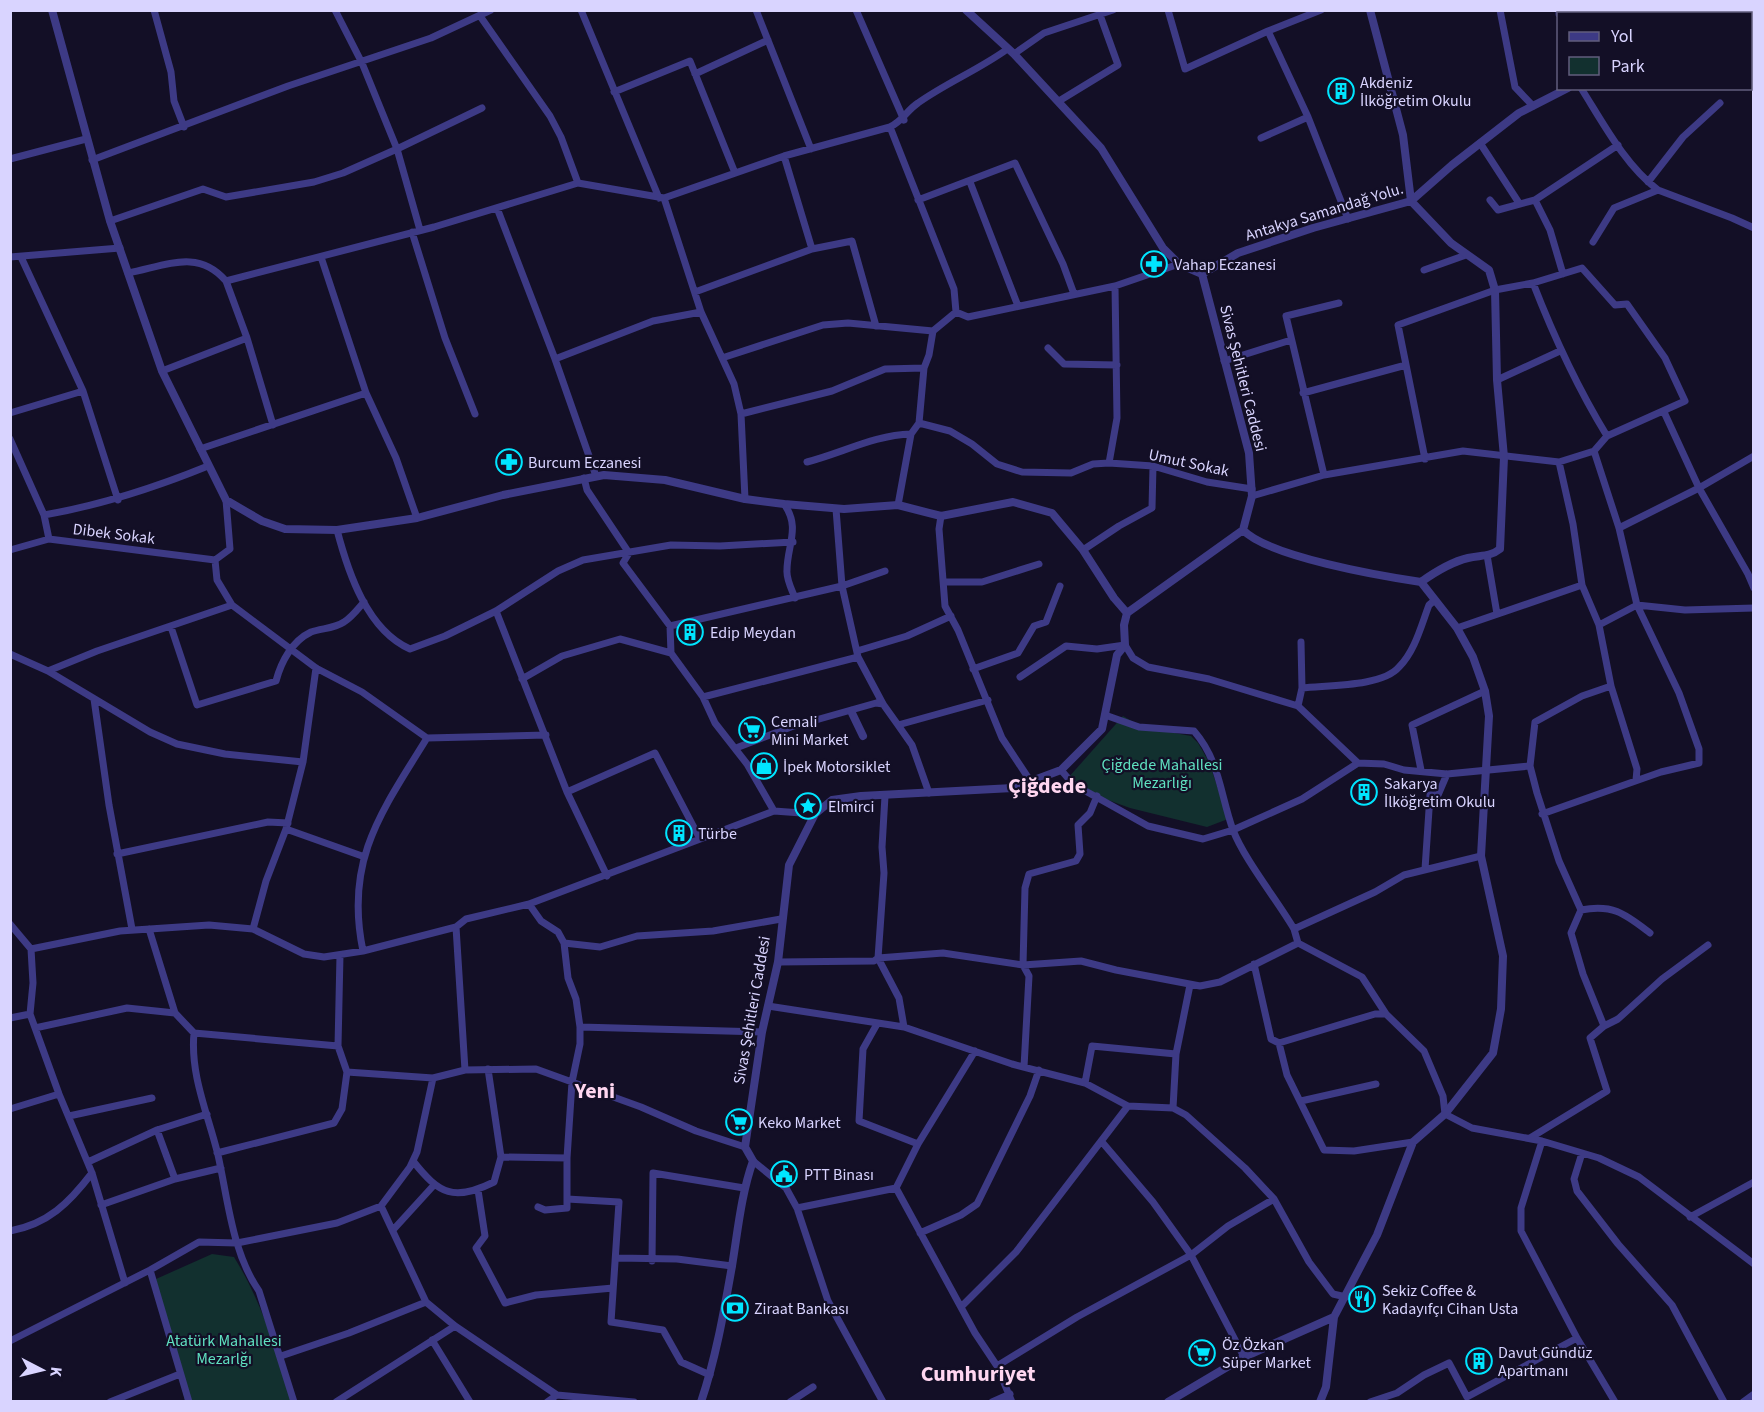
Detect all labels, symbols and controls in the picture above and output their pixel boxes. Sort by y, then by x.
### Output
legend [1557,12,1752,90]
text: Yol [1610,24,1633,49]
text: Park [1611,54,1645,79]
place label: Akdeniz İlköğretim Okulu [1360,72,1471,112]
building icon: Akdeniz İlköğretim Okulu [1326,76,1356,106]
street label: Antakya Samandağ Yolu. [1243,177,1406,246]
pharmacy icon: Vahap Eczanesi [1139,249,1169,279]
place label: Vahap Eczanesi [1174,254,1276,276]
street label: Sivas Şehitleri Caddesi [1214,303,1272,454]
street label: Umut Sokak [1146,444,1231,482]
pharmacy icon: Burcum Eczanesi [494,447,524,477]
place label: Burcum Eczanesi [528,452,641,474]
street label: Dibek Sokak [72,518,156,550]
building icon: Edip Meydan [675,617,705,647]
place label: Edip Meydan [710,622,796,644]
place label: Cemali Mini Market [771,711,849,751]
supermarket icon: Cemali Mini Market [737,715,767,745]
shop icon: İpek Motorsiklet [749,751,779,781]
park label: Çiğdede Mahallesi Mezarlığı [1102,754,1222,794]
place label: İpek Motorsiklet [783,756,891,778]
district label: Çiğdede [1008,770,1086,802]
place label: Sakarya İlköğretim Okulu [1384,773,1495,813]
building icon: Sakarya İlköğretim Okulu [1349,777,1379,807]
place icon: Elmirci [793,791,823,821]
place label: Elmirci [828,796,874,818]
building icon: Türbe [664,818,694,848]
place label: Türbe [698,823,737,845]
street label: Sivas Şehitleri Caddesi [728,934,776,1086]
district label: Yeni [574,1075,615,1107]
supermarket icon: Keko Market [724,1107,754,1137]
place label: Keko Market [758,1112,841,1134]
public building icon: PTT Binası [769,1159,799,1189]
place label: PTT Binası [804,1164,874,1186]
place label: Sekiz Coffee & Kadayıfçı Cihan Usta [1382,1280,1518,1320]
restaurant icon: Sekiz Coffee & Kadayıfçı Cihan Usta [1347,1284,1377,1314]
bank icon: Ziraat Bankası [720,1293,750,1323]
place label: Ziraat Bankası [754,1298,849,1320]
park label: Atatürk Mahallesi Mezarlğı [166,1330,282,1370]
place label: Öz Özkan Süper Market [1222,1334,1311,1374]
supermarket icon: Öz Özkan Süper Market [1187,1338,1217,1368]
north arrow [12,1340,72,1400]
place label: Davut Gündüz Apartmanı [1498,1342,1593,1382]
building icon: Davut Gündüz Apartmanı [1464,1346,1494,1376]
district label: Cumhuriyet [921,1358,1036,1390]
text: K [44,1365,67,1378]

